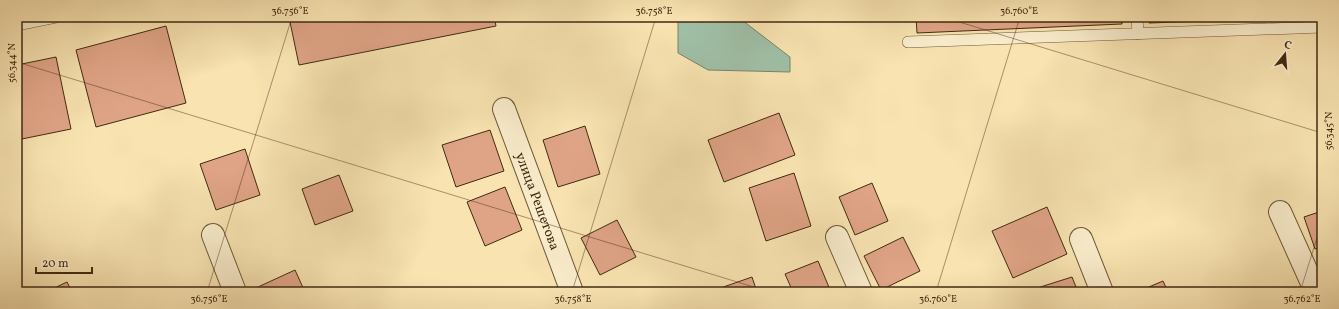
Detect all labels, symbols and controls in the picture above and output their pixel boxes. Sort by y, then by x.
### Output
text: 36.756°E [272,4,308,18]
text: 36.758°E [636,4,672,18]
text: 36.760°E [1000,4,1038,18]
north arrow [1265,34,1305,74]
text: С [1282,38,1293,54]
text: 56.344°N [5,43,19,83]
text: 56.345°N [1322,111,1336,150]
street label: улица Решетова [510,150,564,253]
scale bar [36,249,92,275]
text: 20 m [42,256,69,272]
text: 36.756°E [191,292,227,306]
text: 36.758°E [555,292,591,306]
text: 36.760°E [919,292,957,306]
text: 36.762°E [1283,292,1321,306]

